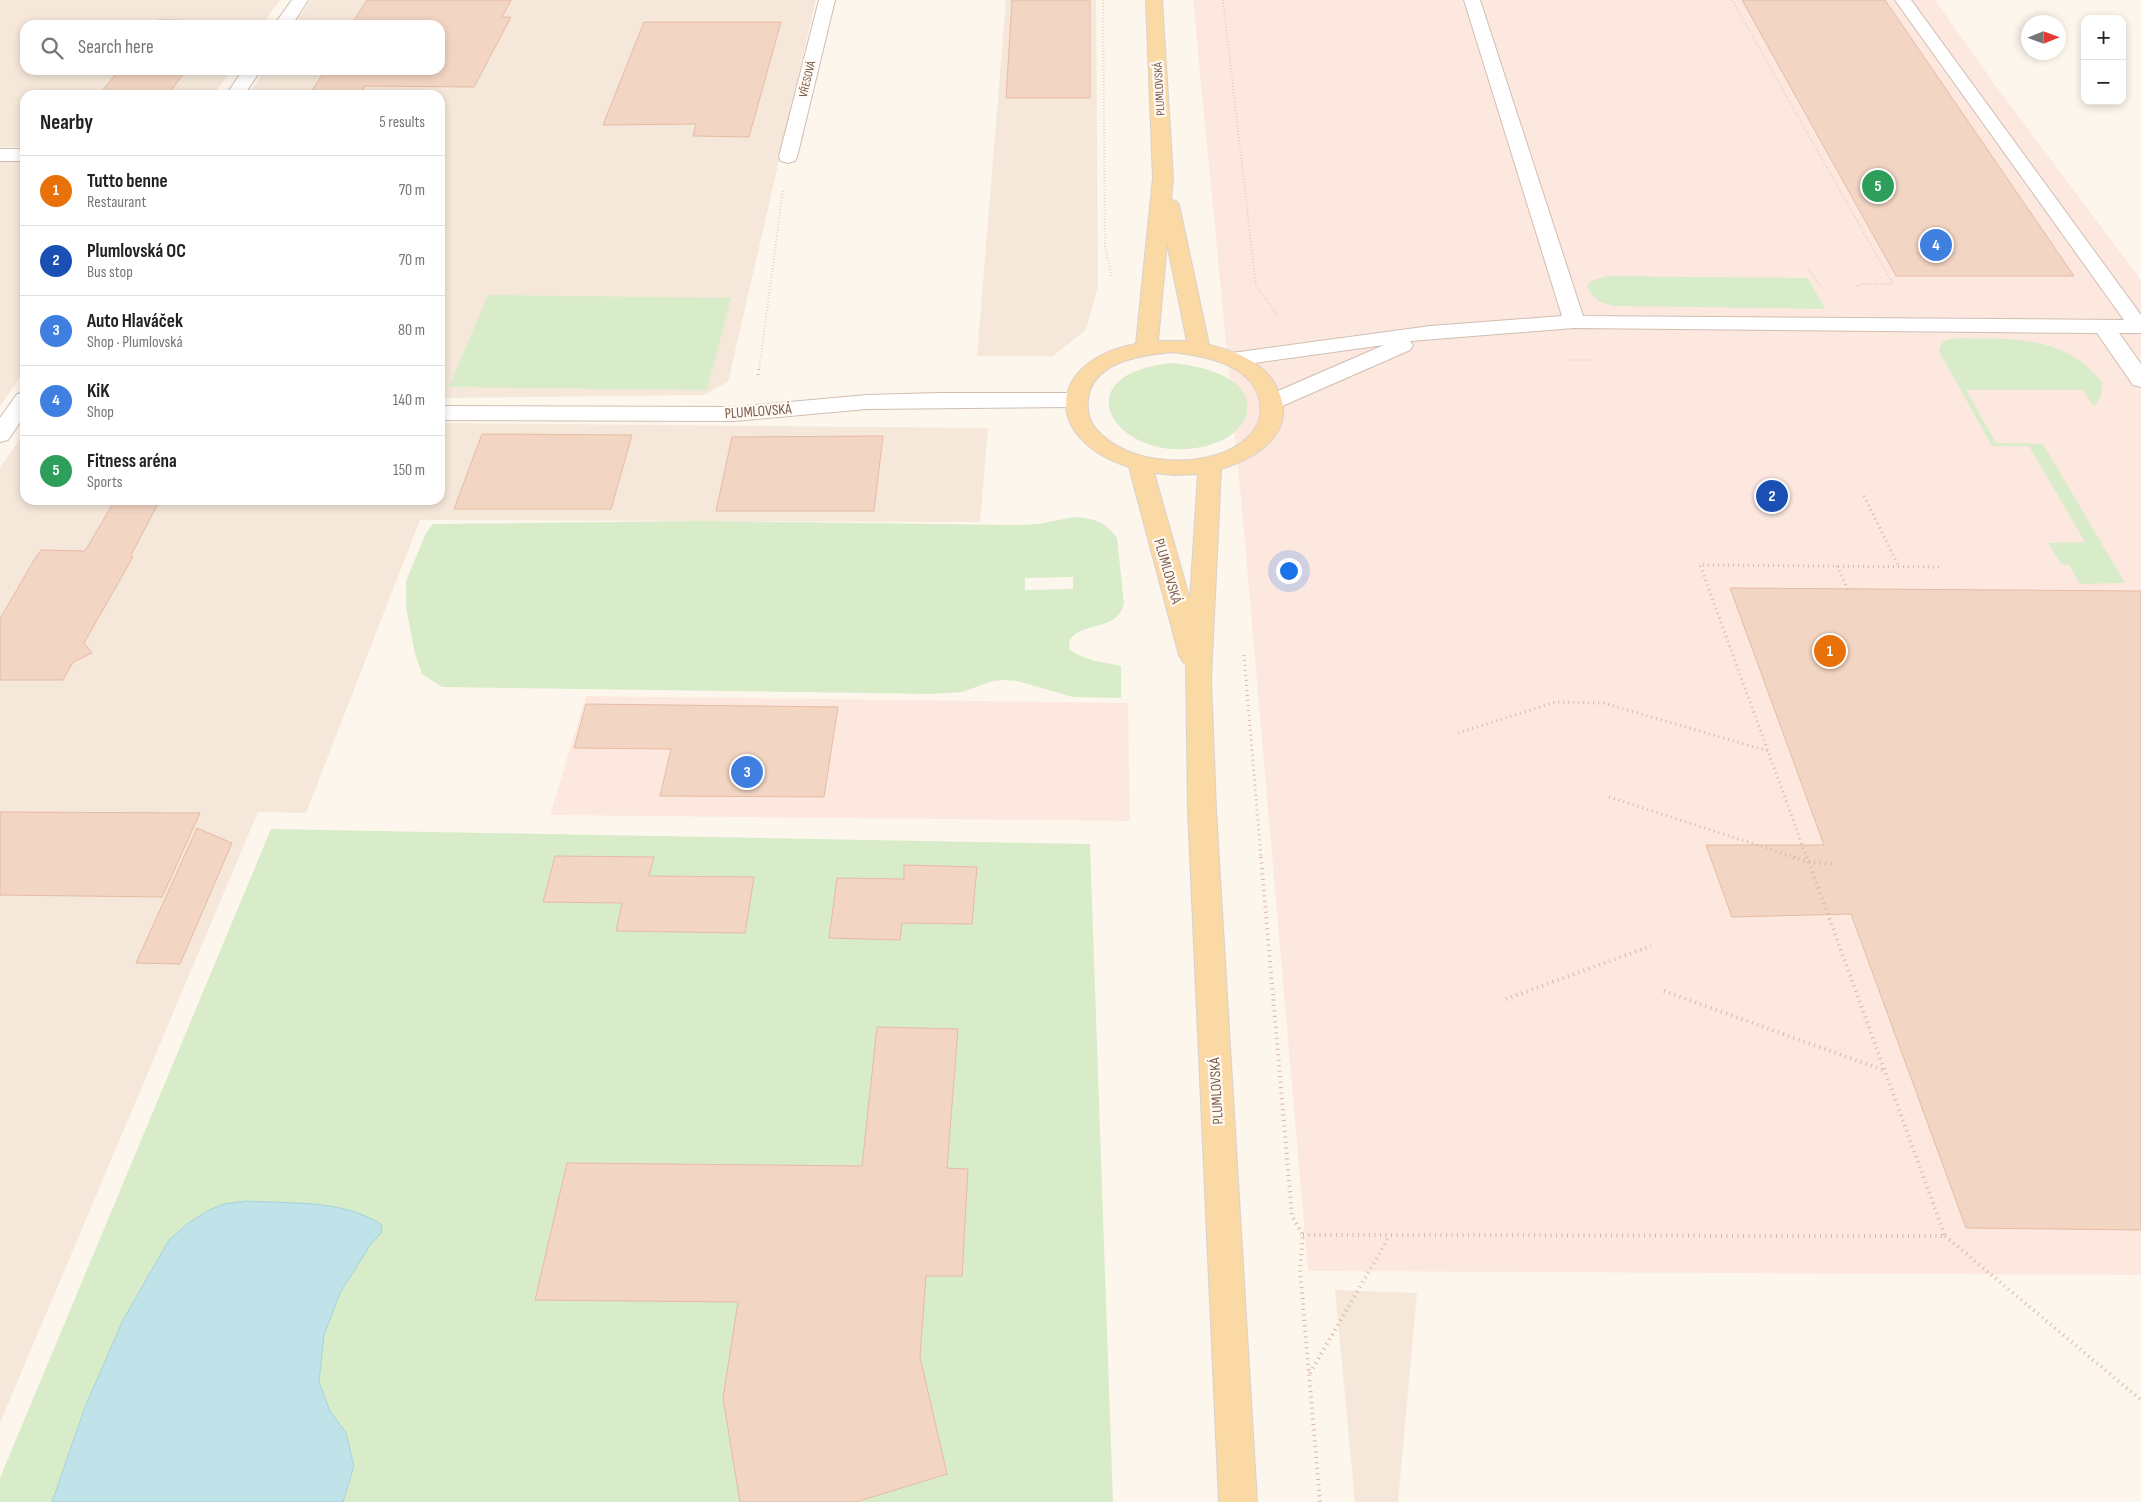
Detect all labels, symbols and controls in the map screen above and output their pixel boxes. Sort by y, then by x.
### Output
north arrow [2021,15,2066,60]
map controls [2081,15,2126,105]
button: + [2081,15,2126,60]
search box [20,20,445,75]
icon: search [38,34,66,62]
text: Search here [78,36,154,59]
street label: VŘESOVÁ [796,59,819,99]
button: − [2081,60,2126,105]
street label: PLUMLOVSKÁ [1151,61,1168,116]
text: Nearby [40,110,93,135]
text: 5 results [379,113,425,132]
pin: 5 [1862,167,1894,205]
text: Tutto benne [87,170,168,193]
text: 1 [53,181,59,200]
text: 70 m [399,181,425,200]
text: Restaurant [87,193,146,212]
pin: 4 [1920,226,1952,264]
text: Plumlovská OC [87,240,186,263]
text: 2 [52,251,60,270]
text: 70 m [399,251,425,270]
text: Bus stop [87,263,133,282]
text: Auto Hlaváček [87,310,183,333]
text: 3 [52,321,60,340]
text: 80 m [398,321,425,340]
text: Shop · Plumlovská [87,333,183,352]
text: KiK [87,380,110,403]
text: 4 [52,391,60,410]
text: 140 m [393,391,425,410]
street label: PLUMLOVSKÁ [724,400,793,423]
text: Shop [87,403,114,422]
text: Fitness aréna [87,450,177,473]
text: 5 [52,461,60,480]
text: 150 m [393,461,425,480]
text: Sports [87,473,122,492]
pin: 2 [1756,477,1788,515]
street label: PLUMLOVSKÁ [1149,536,1186,607]
your location [1276,558,1302,584]
pin: 1 [1814,632,1846,670]
pin: 3 [731,753,763,791]
street label: PLUMLOVSKÁ [1205,1056,1228,1125]

